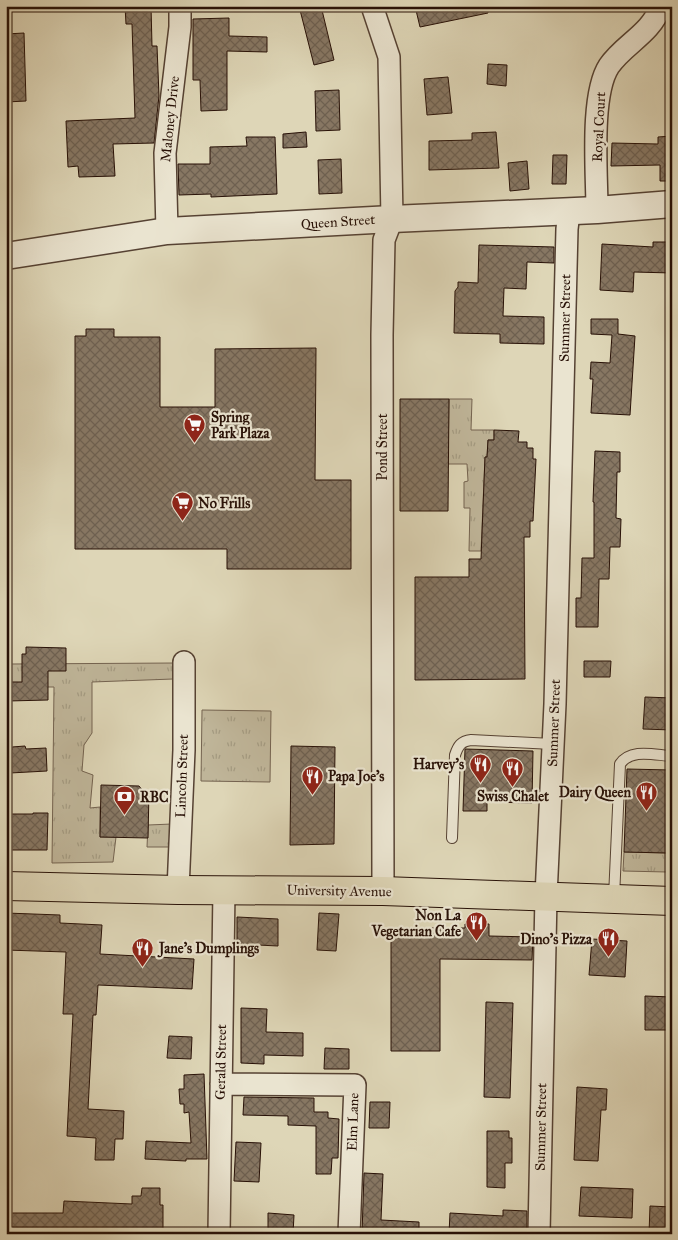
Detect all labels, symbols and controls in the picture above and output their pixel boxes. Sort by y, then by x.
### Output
street label: Maloney Drive [157,75,183,163]
street label: Royal Court [589,91,609,163]
street label: Queen Street [300,211,376,233]
street label: Summer Street [556,274,574,362]
place label: Spring Park Plaza [211,409,271,442]
supermarket icon: Spring Park Plaza [183,413,207,444]
street label: Pond Street [374,413,391,481]
supermarket icon: No Frills [170,491,194,522]
place label: No Frills [198,495,250,512]
street label: Summer Street [544,679,564,767]
street label: Lincoln Street [172,734,192,818]
restaurant icon: Harvey's [468,752,492,783]
place label: Harvey's [413,756,464,774]
restaurant icon: Swiss Chalet [501,756,525,787]
restaurant icon: Papa Joe's [300,764,324,795]
place label: Papa Joe's [328,768,384,786]
restaurant icon: Dairy Queen [635,780,659,811]
place label: Dairy Queen [559,784,631,802]
bank icon: RBC [112,785,136,816]
place label: Swiss Chalet [477,788,549,805]
place label: RBC [140,789,169,806]
street label: University Avenue [286,882,392,900]
place label: Non La Vegetarian Cafe [371,907,462,941]
restaurant icon: Non La Vegetarian Cafe [465,911,489,942]
restaurant icon: Dino's Pizza [596,927,620,958]
place label: Dino's Pizza [520,931,593,948]
restaurant icon: Jane's Dumplings [131,936,155,967]
place label: Jane's Dumplings [157,940,259,958]
street label: Gerald Street [212,1024,230,1100]
street label: Summer Street [532,1083,550,1171]
street label: Elm Lane [343,1092,363,1151]

